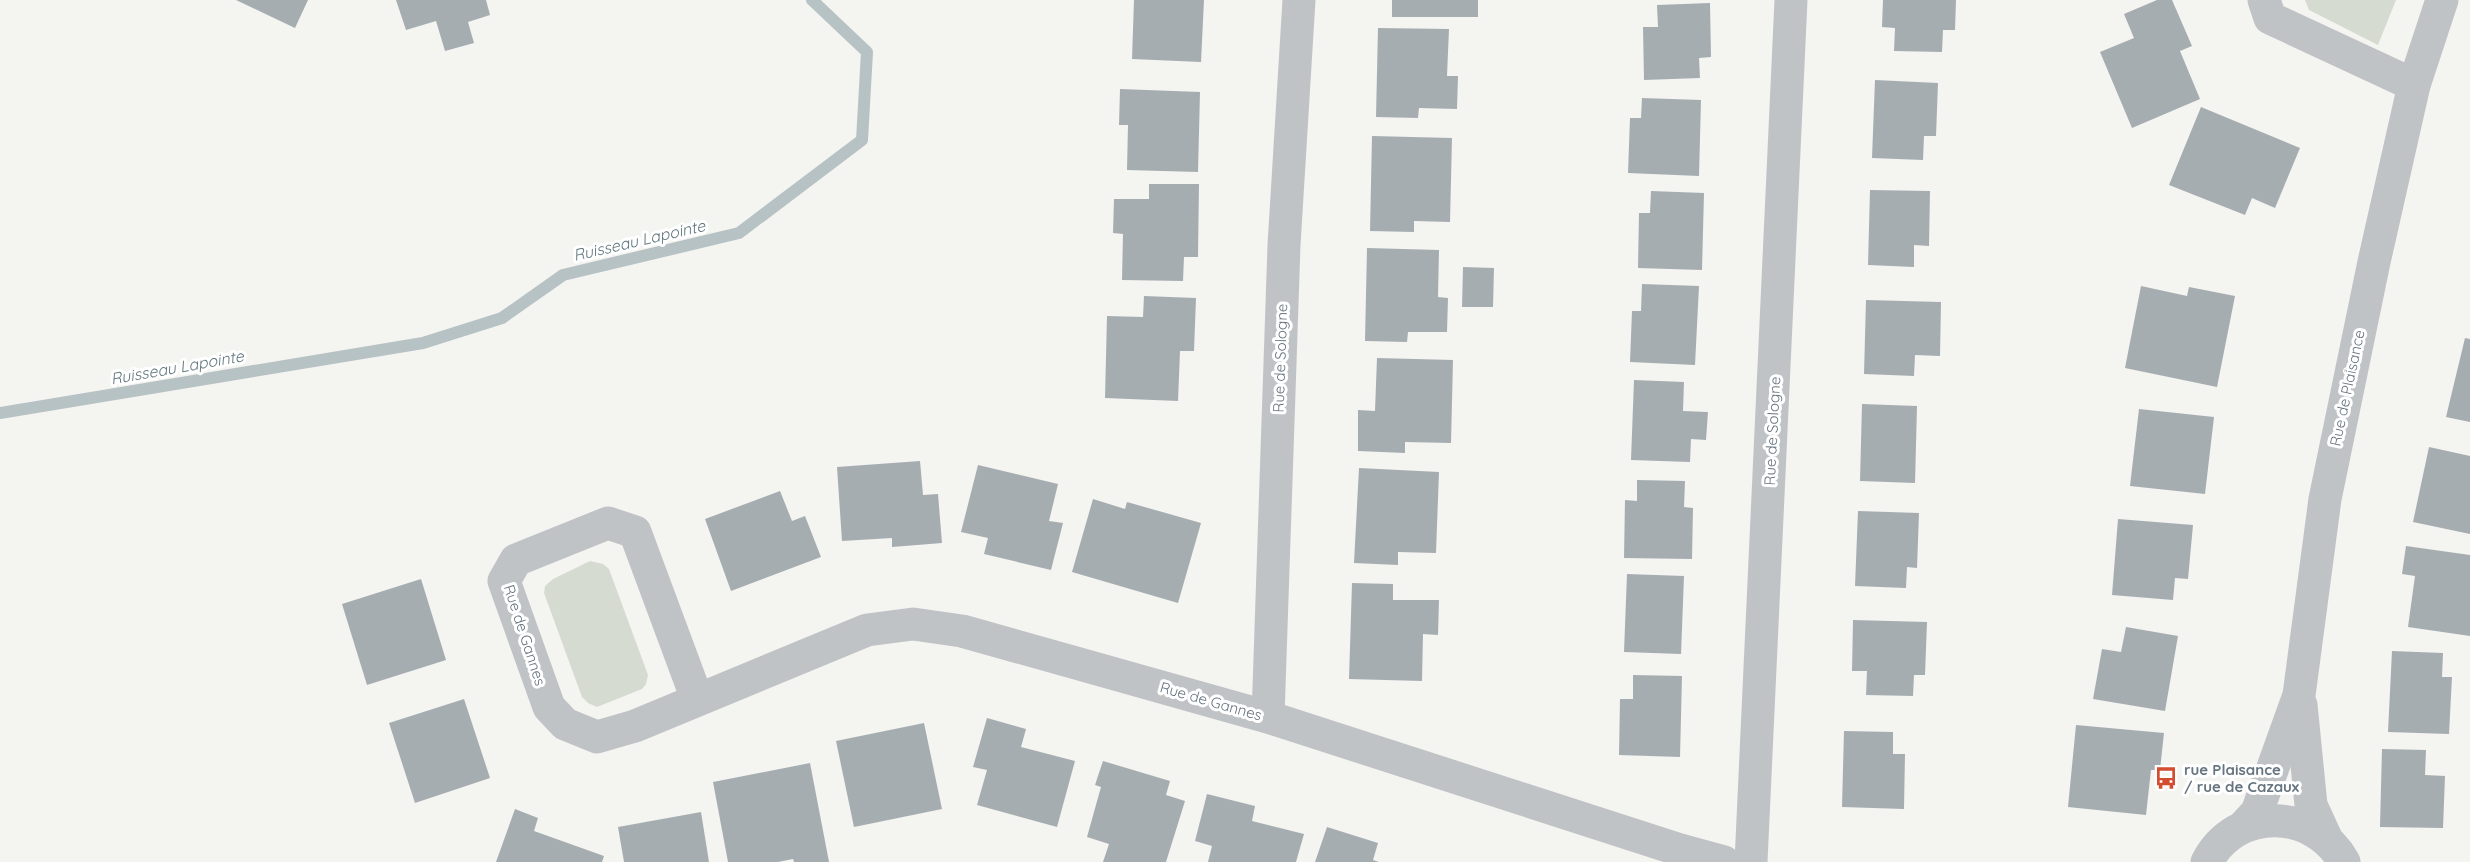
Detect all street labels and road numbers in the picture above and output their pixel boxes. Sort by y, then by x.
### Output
street label: Rue de Sologne [1269,303,1291,413]
street label: Rue de Plaisance [2325,328,2369,448]
street label: Rue de Sologne [1760,376,1784,486]
street label: Rue de Gannes [500,582,550,688]
street label: Rue de Gannes [1158,677,1264,725]

